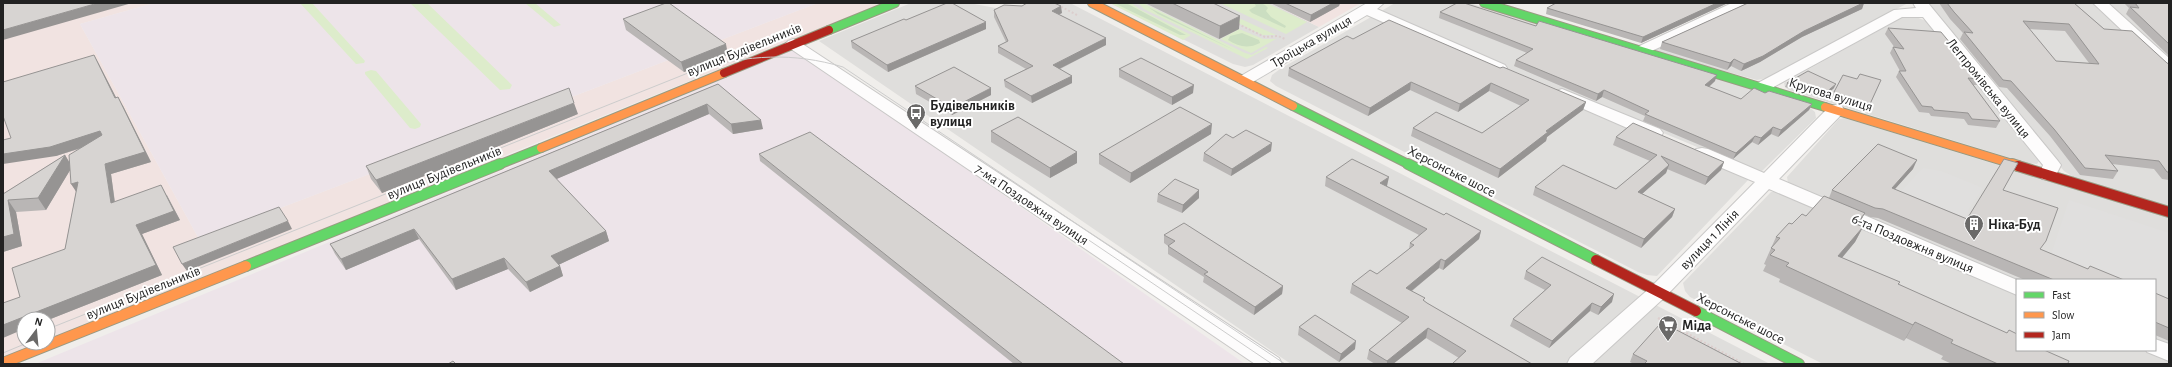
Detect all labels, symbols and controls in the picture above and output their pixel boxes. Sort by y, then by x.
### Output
street label: Троїцька вулиця [1269,13,1354,71]
street label: вулиця Будівельників [685,21,804,79]
street label: Легпромівська вулиця [1944,36,2033,141]
street label: Кругова вулиця [1787,76,1874,114]
place label: Будівельників вулиця [930,99,1015,129]
bus stop icon: Будівельників вулиця [905,102,927,130]
street label: вулиця Будівельників [385,144,504,202]
street label: Херсонське шосе [1405,144,1498,200]
street label: 7-ма Поздовжня вулиця [972,162,1091,248]
street label: вулиця 1 Лінія [1678,207,1742,273]
street label: 6-та Поздовжня вулиця [1850,212,1976,276]
building icon: Ніка-Буд [1963,213,1985,241]
place label: Ніка-Буд [1988,218,2041,232]
street label: вулиця Будівельників [84,264,203,322]
legend [2016,279,2156,351]
text: Fast [2052,289,2071,301]
street label: Херсонське шосе [1694,291,1787,347]
text: Slow [2052,309,2074,321]
north arrow [16,311,56,351]
supermarket icon: Міда [1657,314,1679,342]
text: N [33,316,44,328]
place label: Міда [1682,319,1712,333]
text: Jam [2052,329,2071,341]

